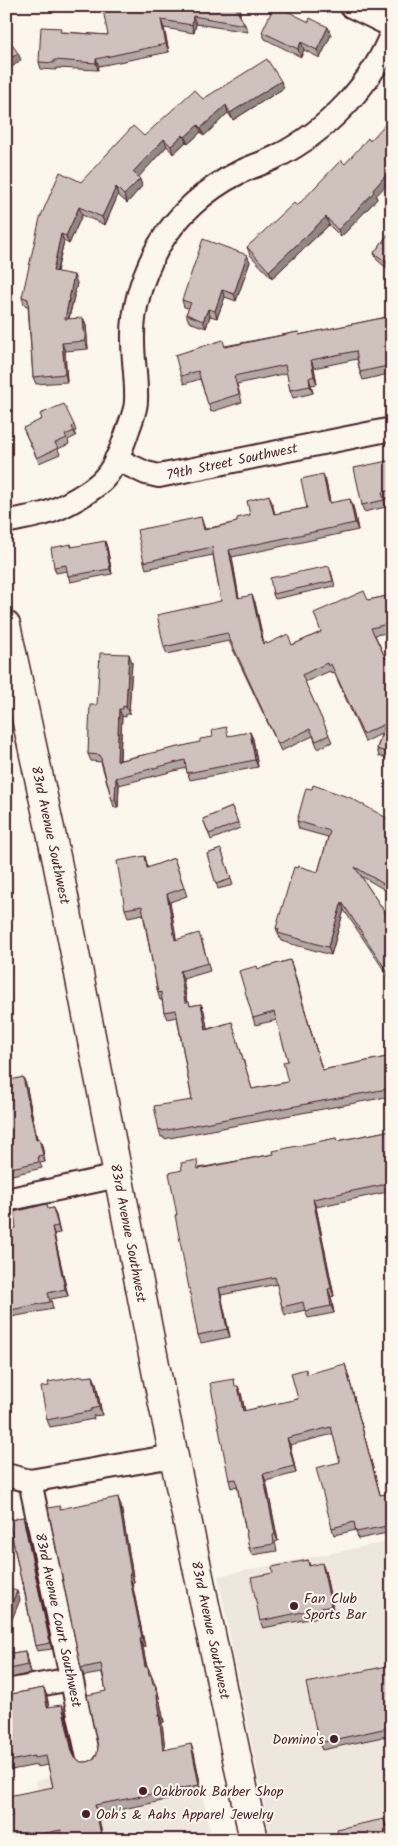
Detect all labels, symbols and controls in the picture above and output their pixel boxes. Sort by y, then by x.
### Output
street label: 79th Street Southwest [165,437,300,487]
street label: 83rd Avenue Southwest [25,764,76,907]
street label: 83rd Avenue Southwest [104,1162,152,1305]
street label: 83rd Avenue Court Southwest [29,1531,87,1710]
street label: 83rd Avenue Southwest [185,1559,236,1702]
place label: Fan Club Sports Bar [304,1588,368,1626]
marker: Fan Club Sports Bar [288,1600,300,1612]
place label: Domino's [272,1729,324,1751]
marker: Domino's [328,1733,340,1745]
place label: Oakbrook Barber Shop [153,1781,284,1803]
marker: Oakbrook Barber Shop [137,1785,149,1797]
place label: Ooh's & Aahs Apparel Jewelry [96,1804,274,1826]
marker: Ooh's & Aahs Apparel Jewelry [80,1808,92,1820]

